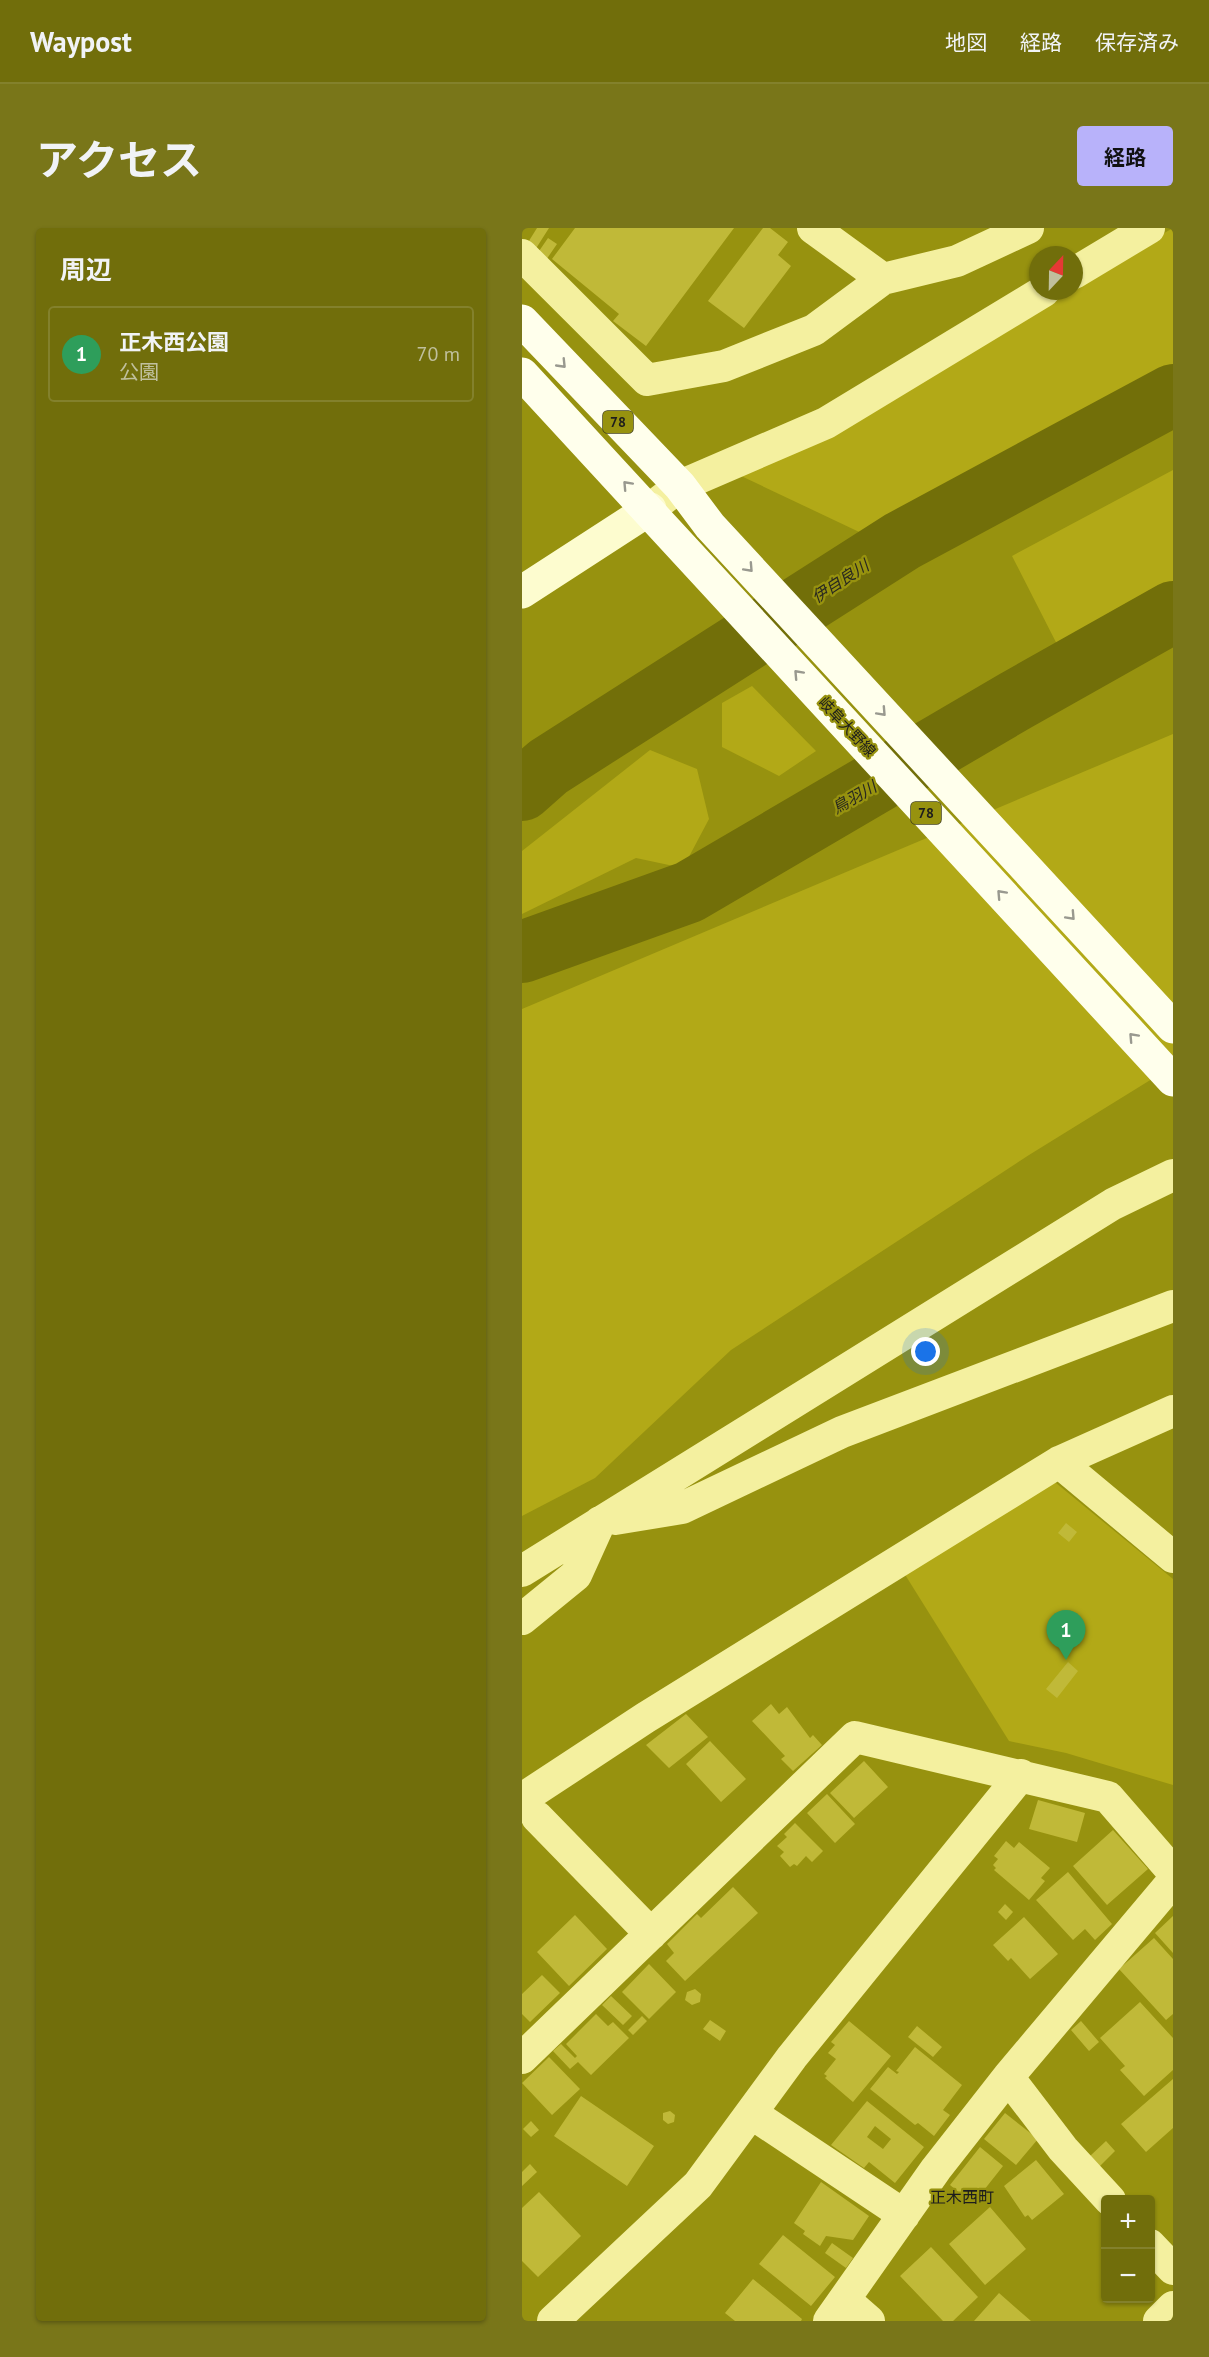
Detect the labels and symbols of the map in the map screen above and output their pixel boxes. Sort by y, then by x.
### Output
north arrow [1029,246,1083,300]
one-way arrow [555,356,566,367]
road number: 78 [603,411,633,433]
one-way arrow [623,482,634,492]
water label: 伊自良川 [808,554,874,607]
one-way arrow [742,561,753,572]
one-way arrow [794,670,805,681]
street label: 岐阜大野線 [815,693,880,761]
one-way arrow [875,705,886,715]
water label: 鳥羽川 [828,775,882,818]
road number: 78 [911,802,941,824]
one-way arrow [997,890,1008,901]
one-way arrow [1064,910,1075,920]
one-way arrow [1129,1034,1140,1044]
your location [911,1337,940,1366]
pin: 1 [1046,1610,1086,1660]
district label: 正木西町 [930,2187,994,2207]

